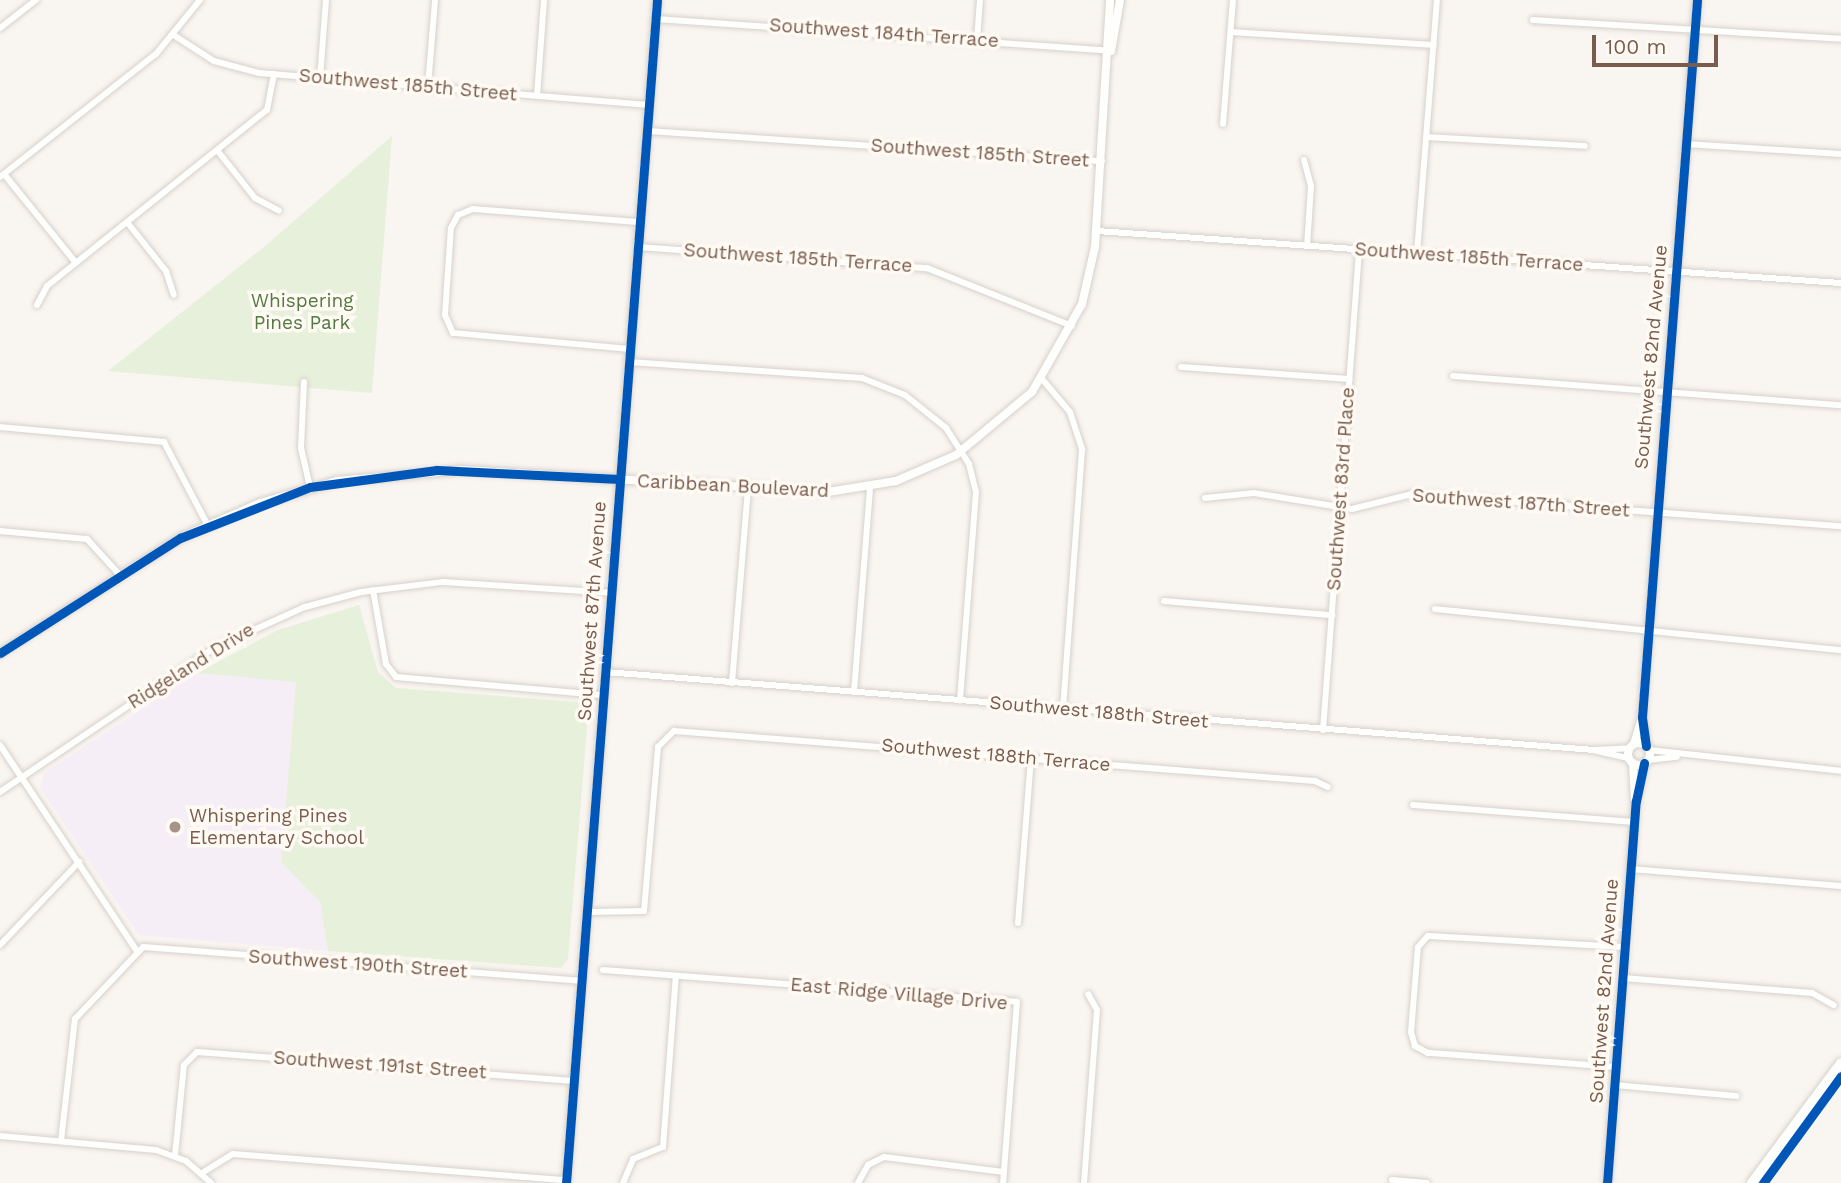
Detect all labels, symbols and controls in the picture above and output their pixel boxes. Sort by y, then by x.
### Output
street label: Southwest 184th Terrace [768,14,1000,52]
scale bar [1596,21,1722,65]
text: 100 m [1605,34,1667,59]
street label: Southwest 185th Street [298,64,518,106]
street label: Southwest 185th Street [870,134,1090,172]
street label: Southwest 185th Terrace [1353,238,1585,276]
street label: Southwest 185th Terrace [682,239,914,277]
street label: Southwest 82nd Avenue [1630,243,1672,471]
park label: Whispering Pines Park [251,290,353,334]
street label: Southwest 83rd Place [1323,387,1359,591]
street label: Caribbean Boulevard [636,470,830,502]
street label: Southwest 187th Street [1411,484,1631,522]
street label: Southwest 87th Avenue [573,500,611,722]
street label: Ridgeland Drive [124,618,258,714]
street label: Southwest 188th Street [988,691,1210,733]
street label: Southwest 188th Terrace [880,734,1112,776]
place label: Whispering Pines Elementary School [189,805,365,849]
marker: Whispering Pines Elementary School [167,819,183,835]
street label: Southwest 82nd Avenue [1585,877,1623,1105]
street label: Southwest 190th Street [247,945,469,983]
street label: East Ridge Village Drive [789,973,1009,1015]
street label: Southwest 191st Street [272,1046,488,1084]

